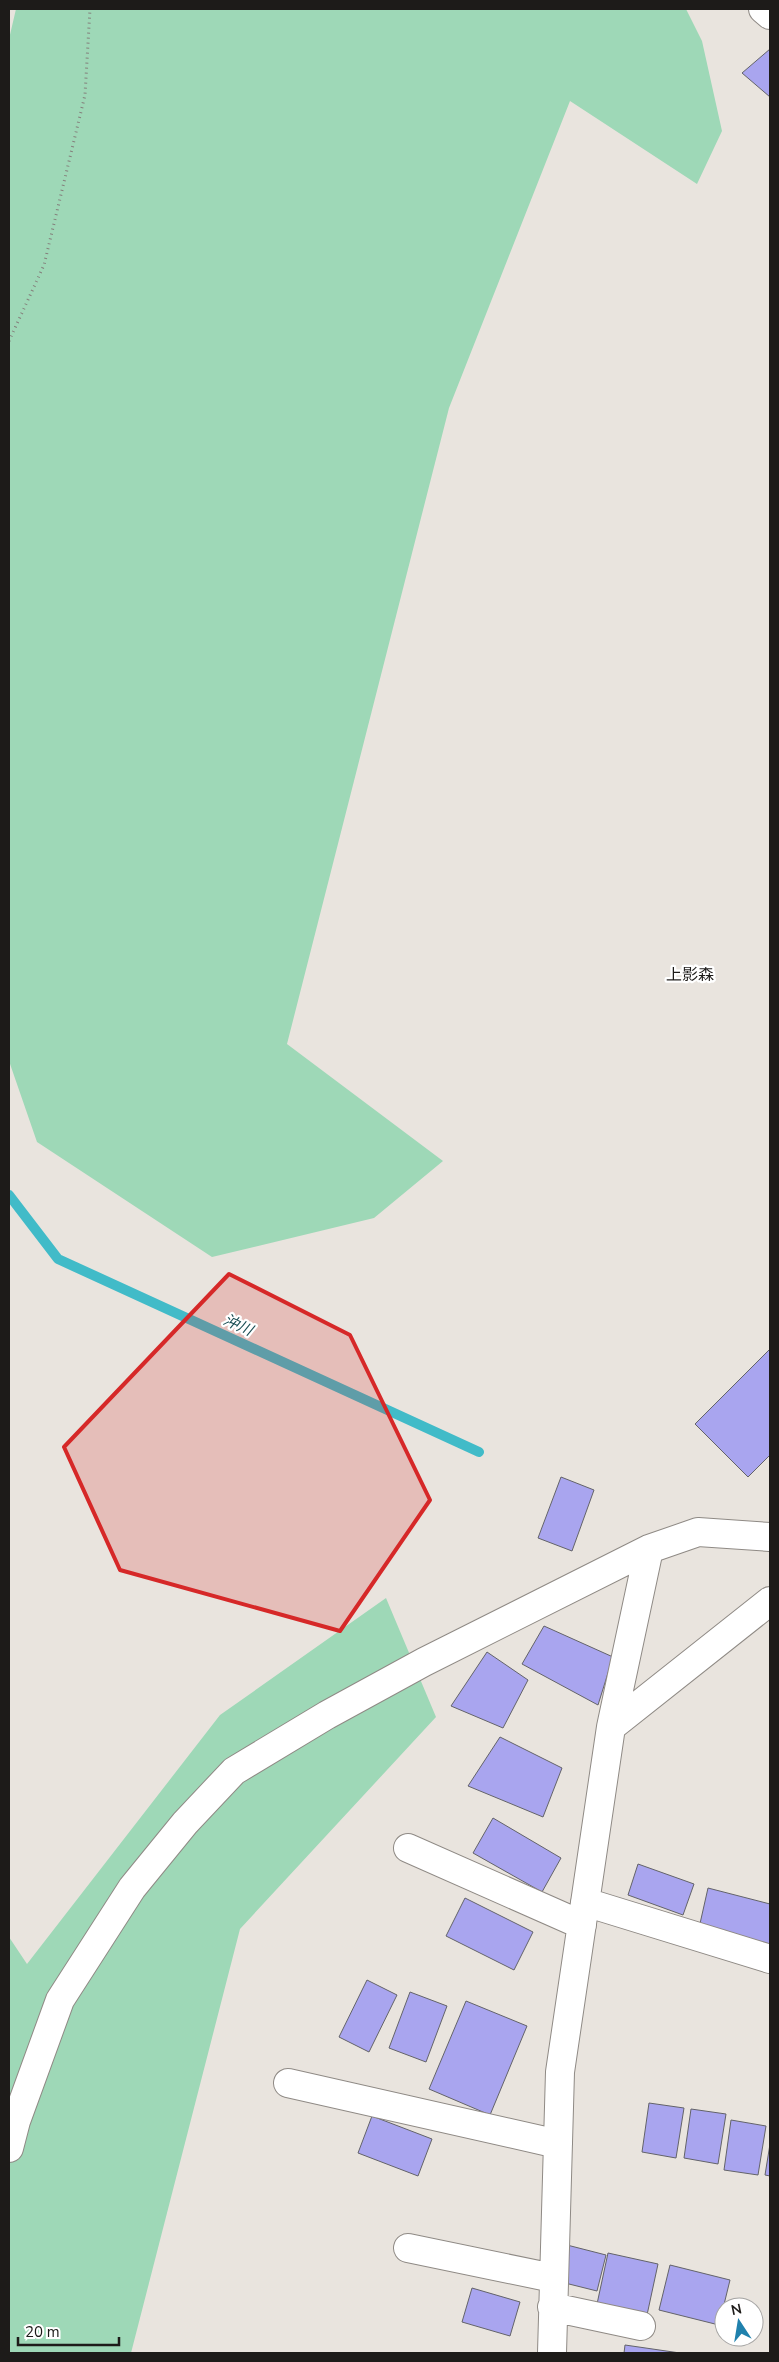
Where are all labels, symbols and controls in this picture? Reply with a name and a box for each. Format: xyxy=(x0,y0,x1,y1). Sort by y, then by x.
district label: 上影森 xyxy=(666,964,714,986)
water label: 沖川 xyxy=(220,1310,258,1341)
north arrow xyxy=(714,2297,764,2347)
text: N xyxy=(729,2299,744,2320)
scale bar xyxy=(18,2314,119,2346)
text: 20 m xyxy=(25,2322,60,2342)

